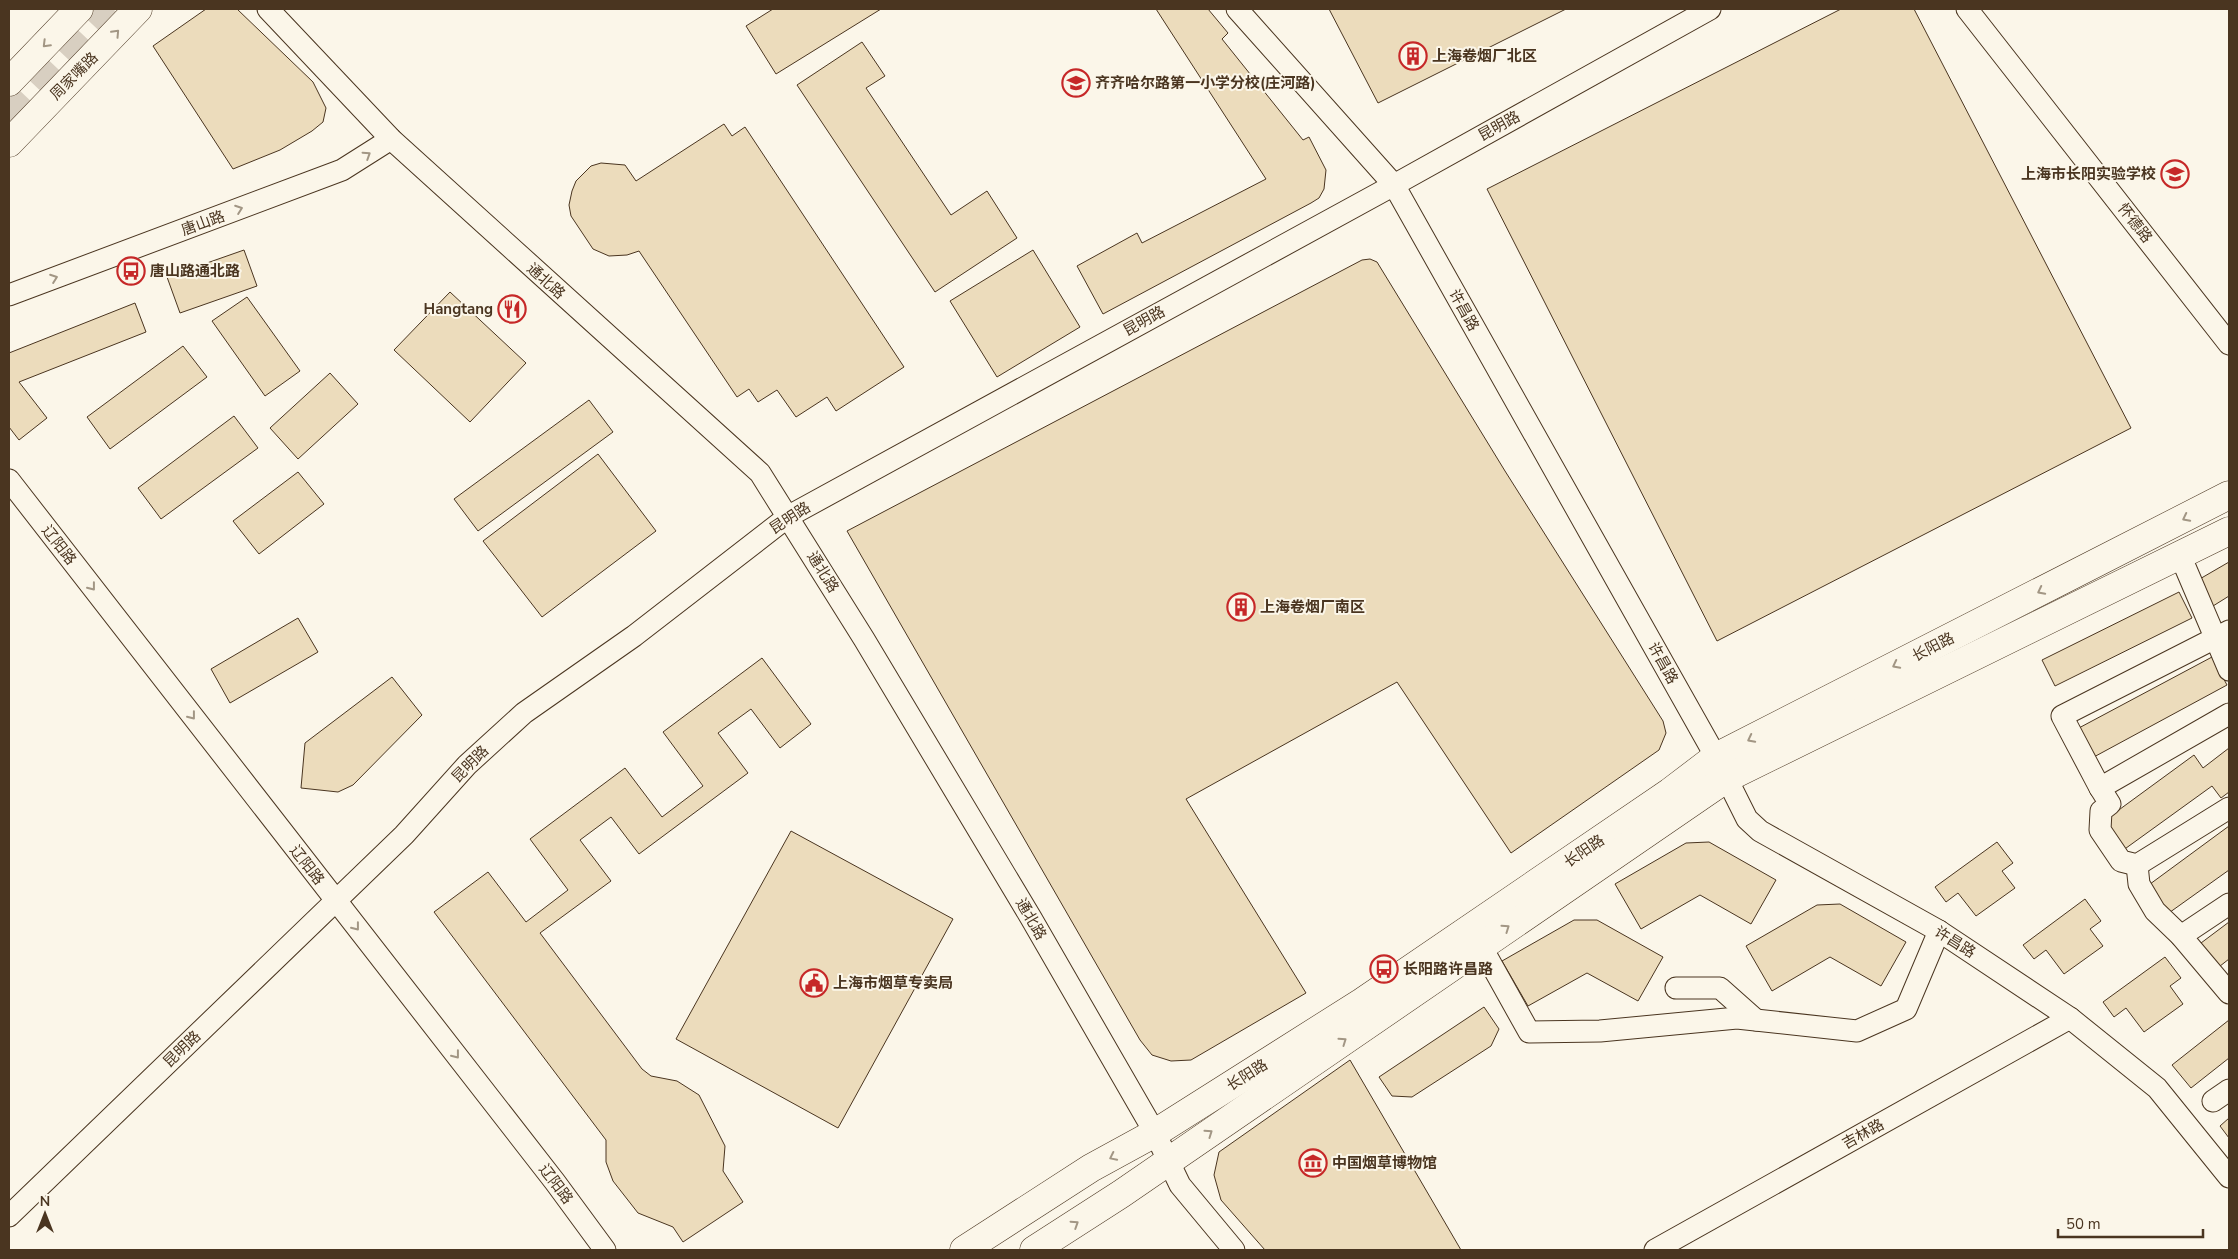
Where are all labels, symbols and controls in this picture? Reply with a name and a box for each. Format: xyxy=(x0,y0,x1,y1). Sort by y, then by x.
one-way arrow xyxy=(110,29,119,38)
one-way arrow xyxy=(43,39,52,48)
building icon: 上海卷烟厂北区 xyxy=(1398,41,1428,71)
place label: 上海卷烟厂北区 xyxy=(1432,46,1537,66)
street label: 周家嘴路 xyxy=(46,48,102,104)
school or university icon: 齐齐哈尔路第一小学分校(庄河路) xyxy=(1061,68,1091,98)
place label: 齐齐哈尔路第一小学分校(庄河路) xyxy=(1095,73,1316,93)
street label: 昆明路 xyxy=(1474,106,1524,146)
one-way arrow xyxy=(361,152,370,161)
school or university icon: 上海市长阳实验学校 xyxy=(2160,159,2190,189)
place label: 上海市长阳实验学校 xyxy=(2021,164,2156,184)
street label: 怀德路 xyxy=(2113,199,2157,247)
one-way arrow xyxy=(235,205,243,215)
street label: 唐山路 xyxy=(178,206,228,240)
bus stop icon: 唐山路通北路 xyxy=(116,256,146,286)
street label: 通北路 xyxy=(523,259,569,303)
place label: 唐山路通北路 xyxy=(150,261,240,281)
one-way arrow xyxy=(50,274,58,284)
street label: 许昌路 xyxy=(1444,285,1484,335)
restaurant icon: Hangtang xyxy=(497,294,527,324)
place label: Hangtang xyxy=(424,299,493,319)
street label: 昆明路 xyxy=(1119,301,1169,341)
street label: 昆明路 xyxy=(766,497,814,539)
one-way arrow xyxy=(2182,512,2191,522)
street label: 辽阳路 xyxy=(37,521,81,569)
street label: 通北路 xyxy=(803,548,843,596)
one-way arrow xyxy=(87,581,95,590)
one-way arrow xyxy=(2037,585,2046,595)
building icon: 上海卷烟厂南区 xyxy=(1226,592,1256,622)
place label: 上海卷烟厂南区 xyxy=(1260,597,1365,617)
street label: 长阳路 xyxy=(1908,628,1958,666)
street label: 许昌路 xyxy=(1643,638,1683,688)
one-way arrow xyxy=(1892,659,1901,669)
one-way arrow xyxy=(186,710,194,719)
one-way arrow xyxy=(1748,733,1757,743)
street label: 昆明路 xyxy=(447,741,493,787)
street label: 长阳路 xyxy=(1560,830,1608,872)
street label: 辽阳路 xyxy=(285,841,329,889)
street label: 通北路 xyxy=(1011,895,1051,943)
one-way arrow xyxy=(350,921,358,930)
street label: 许昌路 xyxy=(1931,922,1979,962)
one-way arrow xyxy=(1500,925,1509,935)
bus stop icon: 长阳路许昌路 xyxy=(1369,954,1399,984)
place label: 长阳路许昌路 xyxy=(1403,959,1493,979)
public building icon: 上海市烟草专卖局 xyxy=(799,968,829,998)
place label: 上海市烟草专卖局 xyxy=(833,973,953,993)
street label: 昆明路 xyxy=(159,1026,205,1072)
one-way arrow xyxy=(1337,1038,1347,1047)
one-way arrow xyxy=(450,1049,459,1059)
street label: 长阳路 xyxy=(1223,1055,1271,1095)
street label: 吉林路 xyxy=(1838,1114,1888,1154)
one-way arrow xyxy=(1203,1130,1213,1139)
museum icon: 中国烟草博物馆 xyxy=(1298,1148,1328,1178)
one-way arrow xyxy=(1109,1151,1118,1161)
place label: 中国烟草博物馆 xyxy=(1332,1153,1437,1173)
street label: 辽阳路 xyxy=(534,1160,578,1208)
north arrow xyxy=(20,1189,70,1239)
text: N xyxy=(40,1192,50,1211)
scale bar xyxy=(2058,1206,2203,1238)
text: 50 m xyxy=(2066,1214,2101,1234)
one-way arrow xyxy=(1069,1221,1078,1230)

